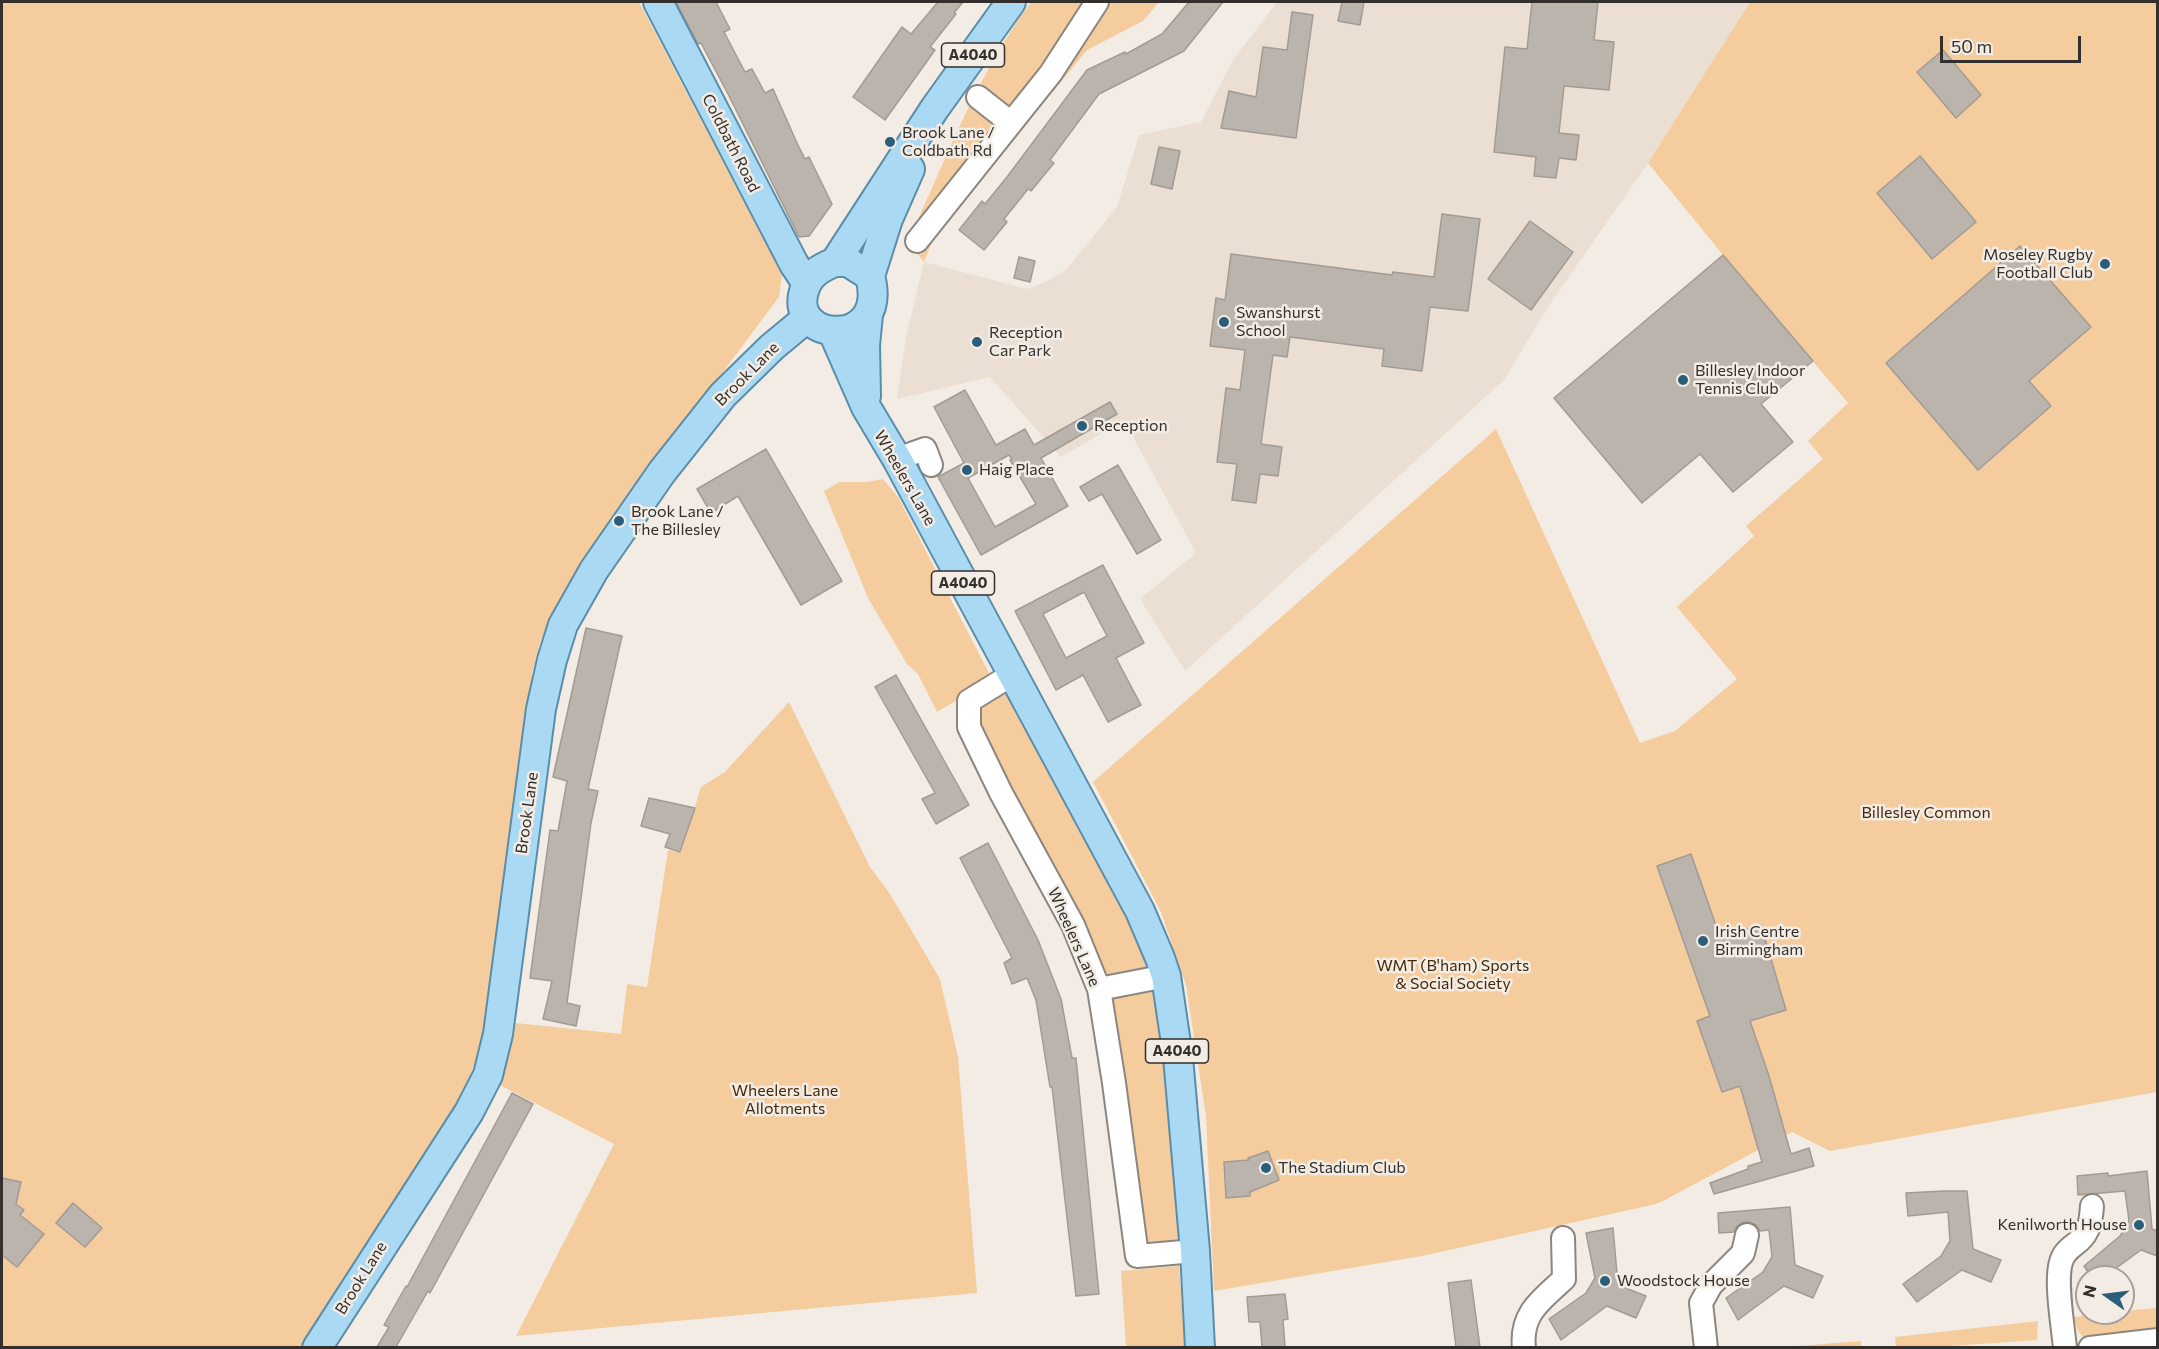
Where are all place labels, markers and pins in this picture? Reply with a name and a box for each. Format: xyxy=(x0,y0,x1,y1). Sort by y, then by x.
place label: Brook Lane / Coldbath Rd xyxy=(902,123,995,161)
marker: Brook Lane / Coldbath Rd xyxy=(883,135,897,149)
place label: Moseley Rugby Football Club xyxy=(1983,245,2093,283)
marker: Moseley Rugby Football Club xyxy=(2098,257,2112,271)
place label: Swanshurst School xyxy=(1236,303,1321,341)
marker: Swanshurst School xyxy=(1217,315,1231,329)
place label: Reception Car Park xyxy=(989,323,1063,361)
marker: Reception Car Park xyxy=(970,335,984,349)
place label: Billesley Indoor Tennis Club xyxy=(1695,361,1805,399)
marker: Billesley Indoor Tennis Club xyxy=(1676,373,1690,387)
place label: Reception xyxy=(1094,416,1168,436)
marker: Reception xyxy=(1075,419,1089,433)
place label: Haig Place xyxy=(979,460,1054,480)
marker: Haig Place xyxy=(960,463,974,477)
place label: Brook Lane / The Billesley xyxy=(631,502,724,540)
marker: Brook Lane / The Billesley xyxy=(612,514,626,528)
place label: Irish Centre Birmingham xyxy=(1715,922,1803,960)
marker: Irish Centre Birmingham xyxy=(1696,934,1710,948)
place label: The Stadium Club xyxy=(1278,1158,1406,1178)
marker: The Stadium Club xyxy=(1259,1161,1273,1175)
place label: Kenilworth House xyxy=(1998,1215,2127,1235)
marker: Kenilworth House xyxy=(2132,1218,2146,1232)
place label: Woodstock House xyxy=(1617,1271,1750,1291)
marker: Woodstock House xyxy=(1598,1274,1612,1288)

